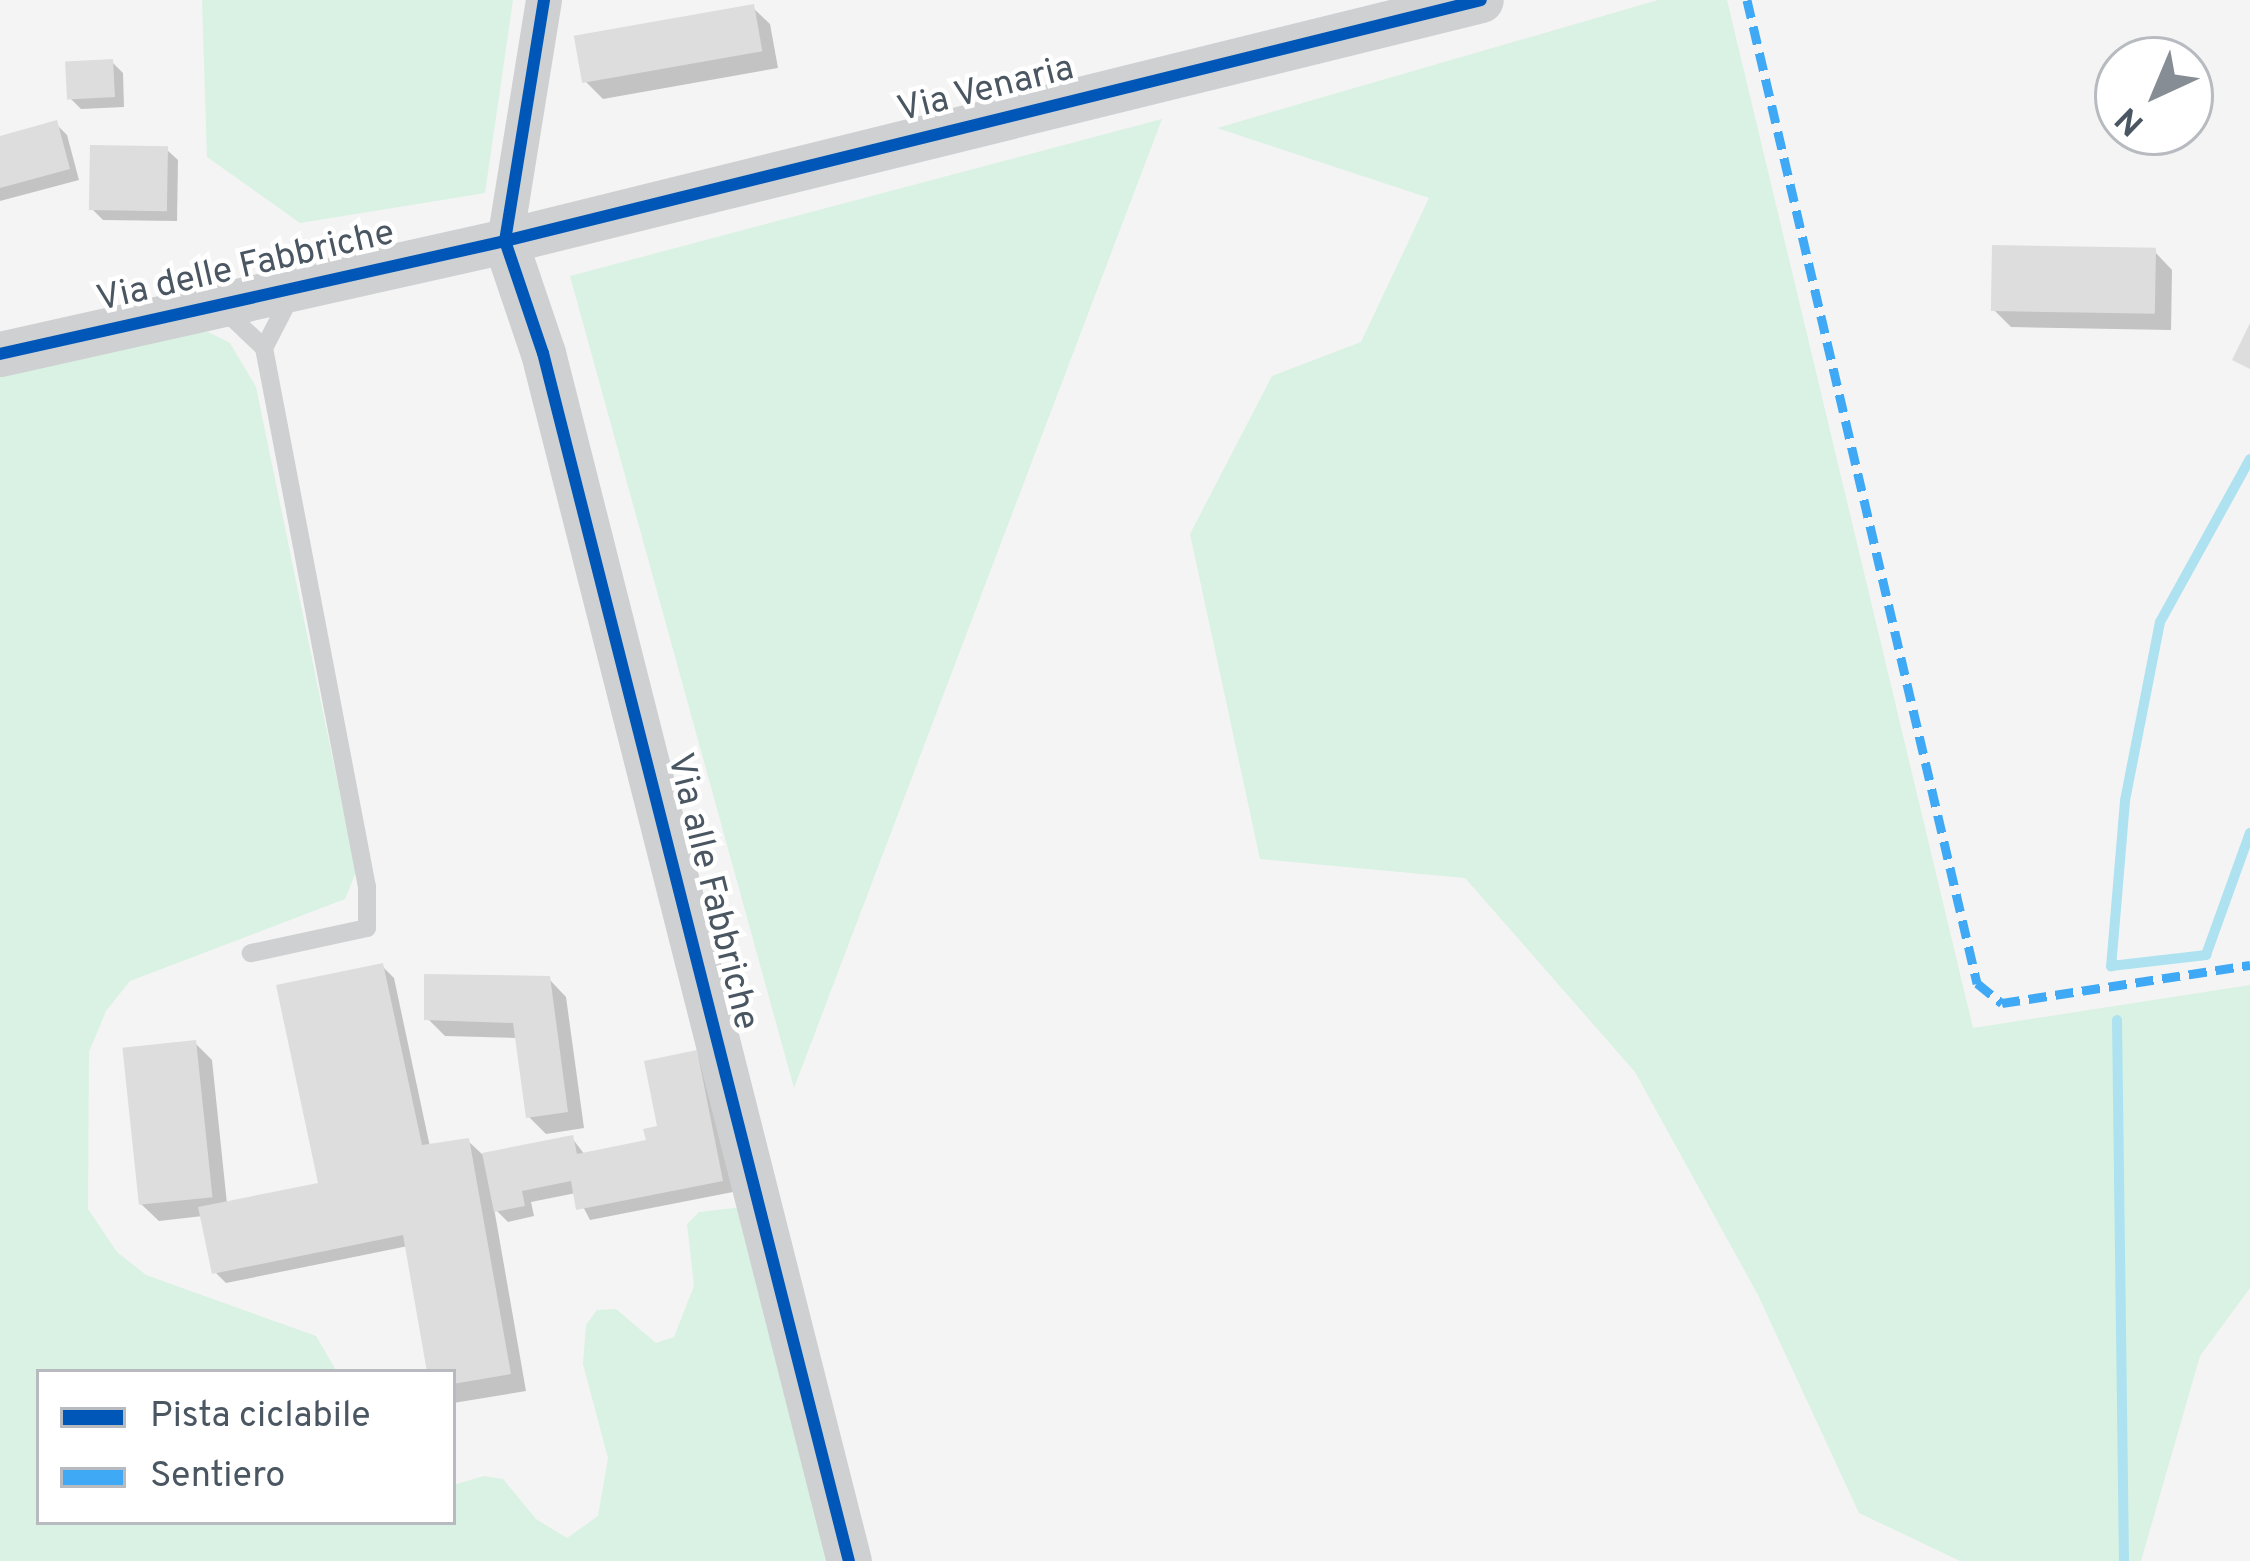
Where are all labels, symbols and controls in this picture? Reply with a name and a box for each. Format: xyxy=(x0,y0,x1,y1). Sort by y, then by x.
north arrow xyxy=(2094,36,2214,156)
street label: Via Venaria xyxy=(893,48,1079,134)
text: N xyxy=(2108,96,2154,143)
street label: Via delle Fabbriche xyxy=(93,213,399,323)
street label: Via alle Fabbriche xyxy=(656,749,766,1035)
legend xyxy=(36,1369,456,1525)
text: Pista ciclabile xyxy=(150,1394,371,1440)
text: Sentiero xyxy=(150,1454,285,1500)

